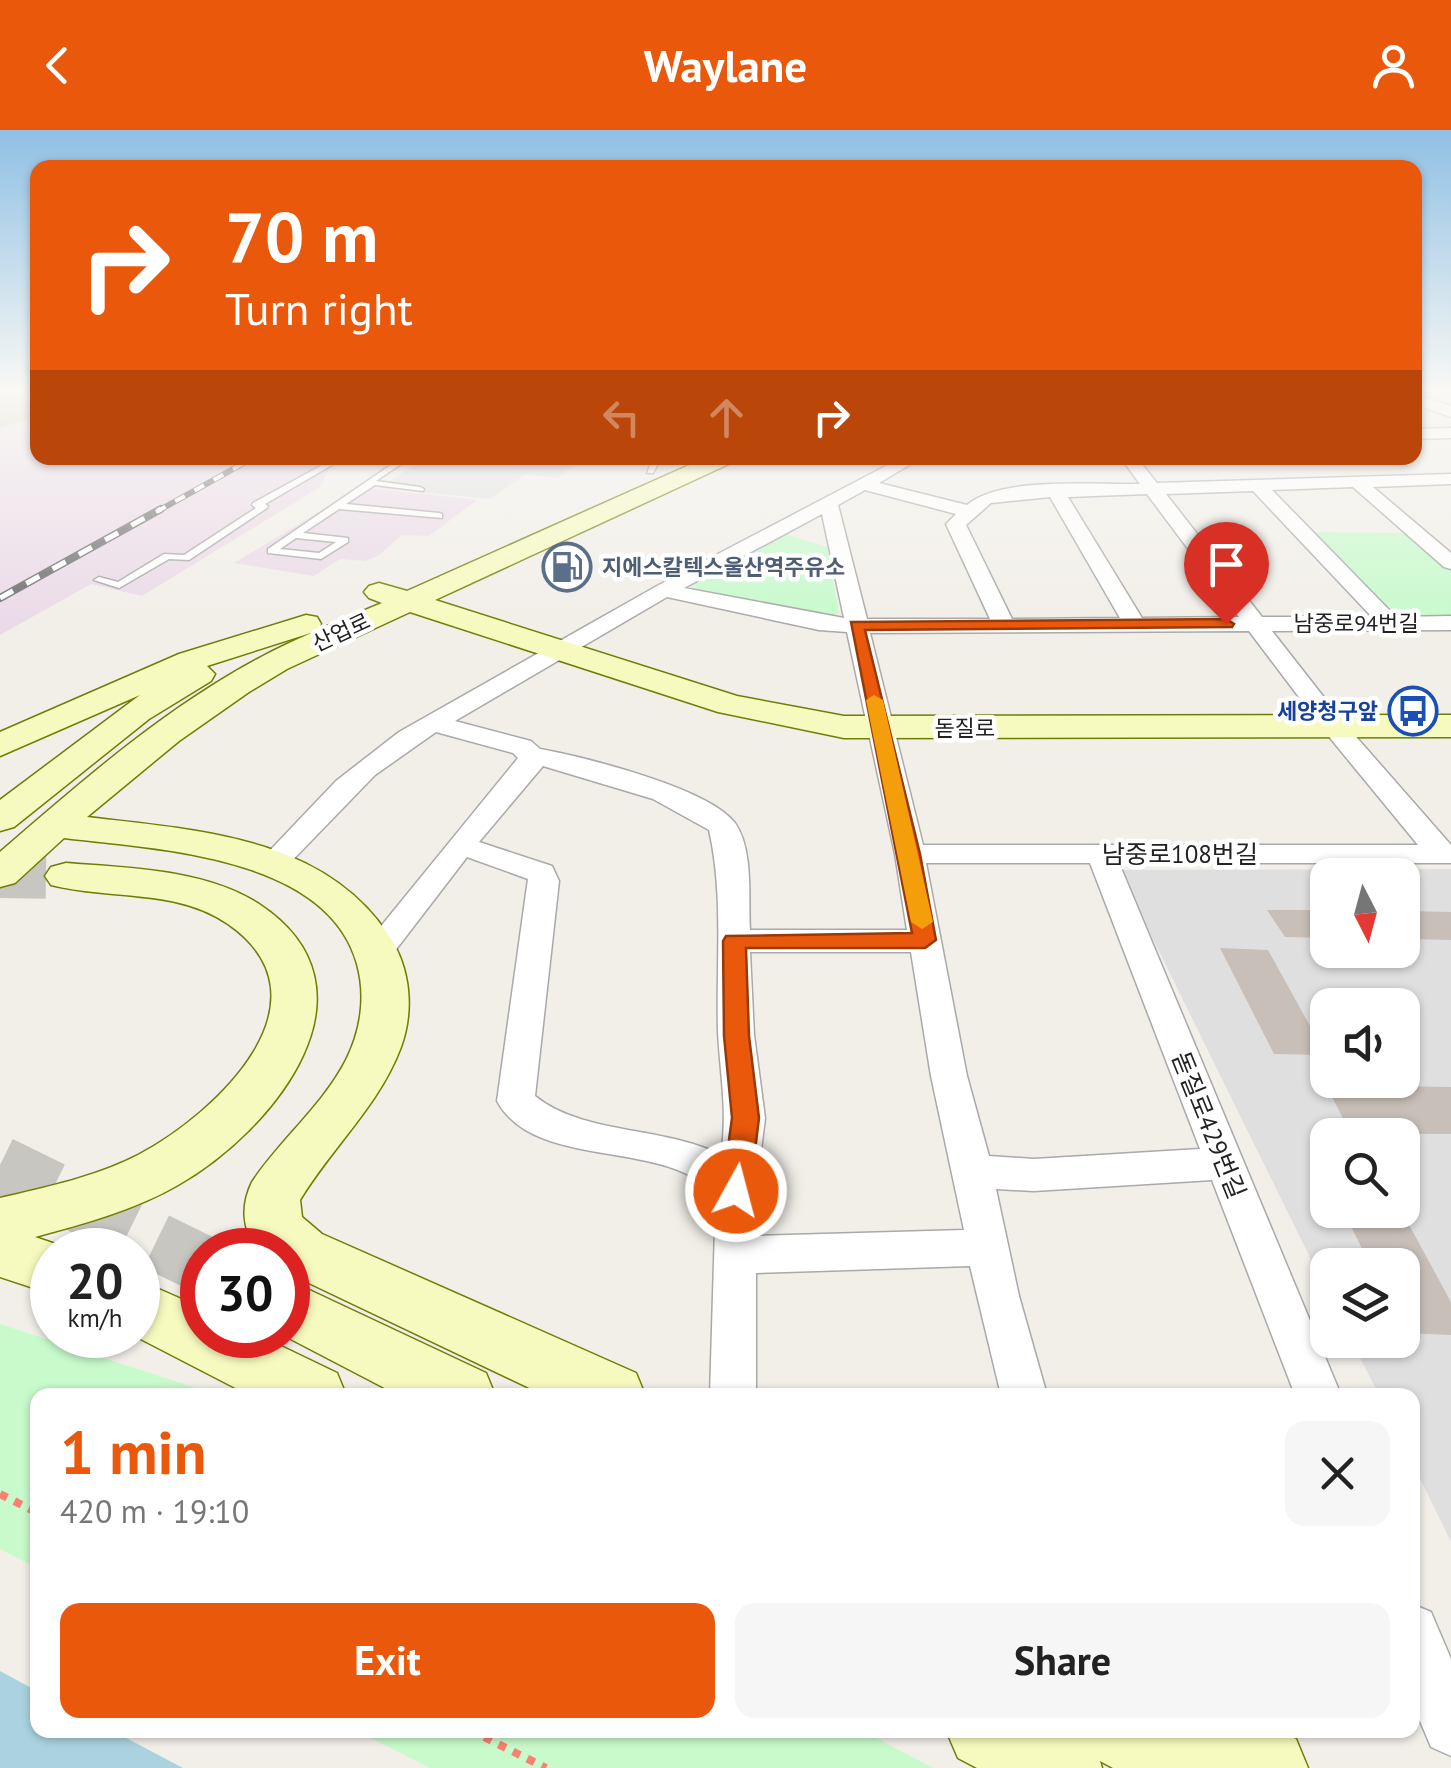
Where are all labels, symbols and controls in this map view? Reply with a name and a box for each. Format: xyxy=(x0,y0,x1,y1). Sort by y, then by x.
text: Waylane xyxy=(644,36,807,94)
icon: back xyxy=(30,38,85,93)
icon: person xyxy=(1366,38,1421,93)
text: 70 m xyxy=(225,191,378,281)
icon: right xyxy=(60,200,190,330)
text: Turn right xyxy=(225,279,413,337)
icon: left xyxy=(594,390,649,445)
icon: ahead xyxy=(699,390,754,445)
icon: right xyxy=(804,390,859,445)
pin xyxy=(1184,522,1269,625)
icon: arrive xyxy=(1199,537,1254,592)
fuel station icon: 지에스칼텍스울산역주유소 xyxy=(541,541,593,593)
place label: 지에스칼텍스울산역주유소 xyxy=(602,553,845,581)
street label: 산업로 xyxy=(308,606,374,658)
street label: 남중로94번길 xyxy=(1293,609,1419,637)
bus stop icon: 세양청구앞 xyxy=(1387,685,1439,737)
place label: 세양청구앞 xyxy=(1277,697,1378,725)
street label: 돋질로 xyxy=(935,714,995,742)
street label: 남중로108번길 xyxy=(1102,838,1258,870)
north arrow xyxy=(1310,858,1420,968)
map controls xyxy=(1310,858,1420,1358)
button: sound xyxy=(1310,988,1420,1098)
street label: 돋질로429번길 xyxy=(1165,1047,1253,1203)
button: search xyxy=(1310,1118,1420,1228)
position arrow xyxy=(684,1139,788,1243)
speed limit sign: 30 xyxy=(180,1228,310,1358)
text: 20 xyxy=(67,1248,123,1313)
button: layers xyxy=(1310,1248,1420,1358)
text: km/h xyxy=(68,1302,122,1334)
text: 1 min xyxy=(60,1413,206,1491)
button: close xyxy=(1285,1421,1390,1526)
text: 420 m · 19:10 xyxy=(60,1490,249,1532)
button: Exit xyxy=(60,1603,715,1718)
button: Share xyxy=(735,1603,1390,1718)

